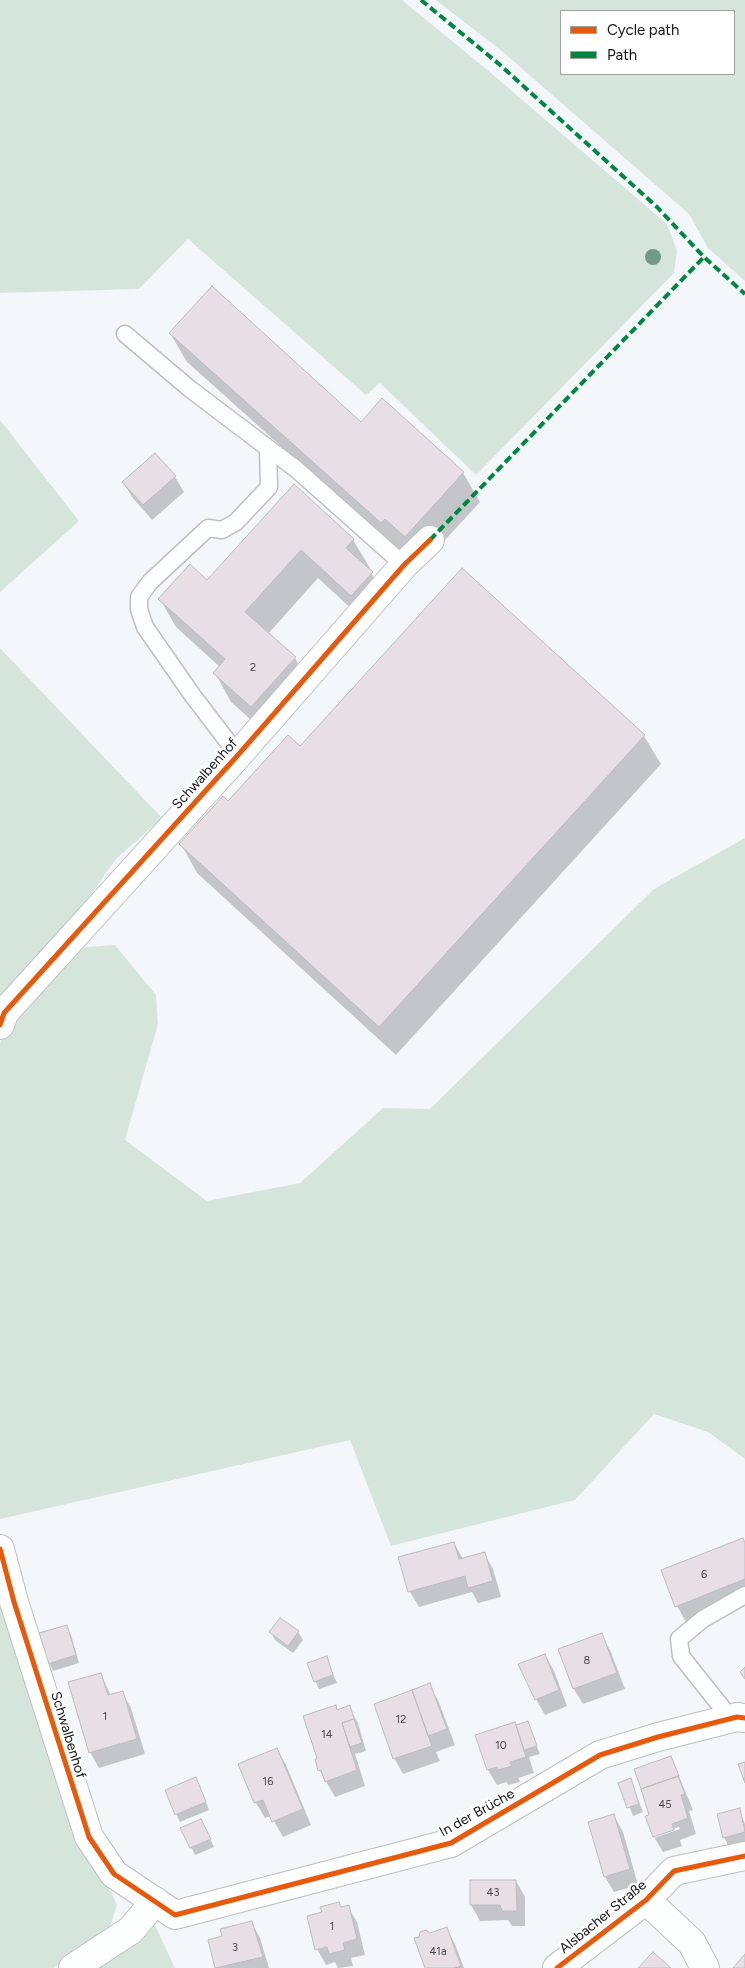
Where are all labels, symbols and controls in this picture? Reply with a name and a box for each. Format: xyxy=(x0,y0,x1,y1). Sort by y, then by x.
legend xyxy=(560,10,735,75)
text: Cycle path xyxy=(607,21,679,39)
text: Path xyxy=(607,46,637,64)
house number: 2 xyxy=(250,661,256,675)
street label: Schwalbenhof xyxy=(169,735,241,813)
house number: 6 xyxy=(701,1568,707,1582)
house number: 8 xyxy=(584,1654,590,1668)
street label: Schwalbenhof xyxy=(47,1690,89,1780)
house number: 1 xyxy=(103,1710,107,1724)
house number: 12 xyxy=(396,1713,406,1727)
house number: 14 xyxy=(321,1728,333,1742)
house number: 10 xyxy=(495,1739,507,1753)
house number: 16 xyxy=(263,1775,273,1789)
street label: In der Brüche xyxy=(437,1785,517,1841)
house number: 45 xyxy=(658,1798,672,1812)
street label: Alsbacher Straße xyxy=(556,1877,650,1957)
house number: 43 xyxy=(487,1886,499,1900)
house number: 1 xyxy=(330,1920,334,1934)
house number: 3 xyxy=(232,1941,238,1955)
house number: 41a xyxy=(430,1945,446,1959)

